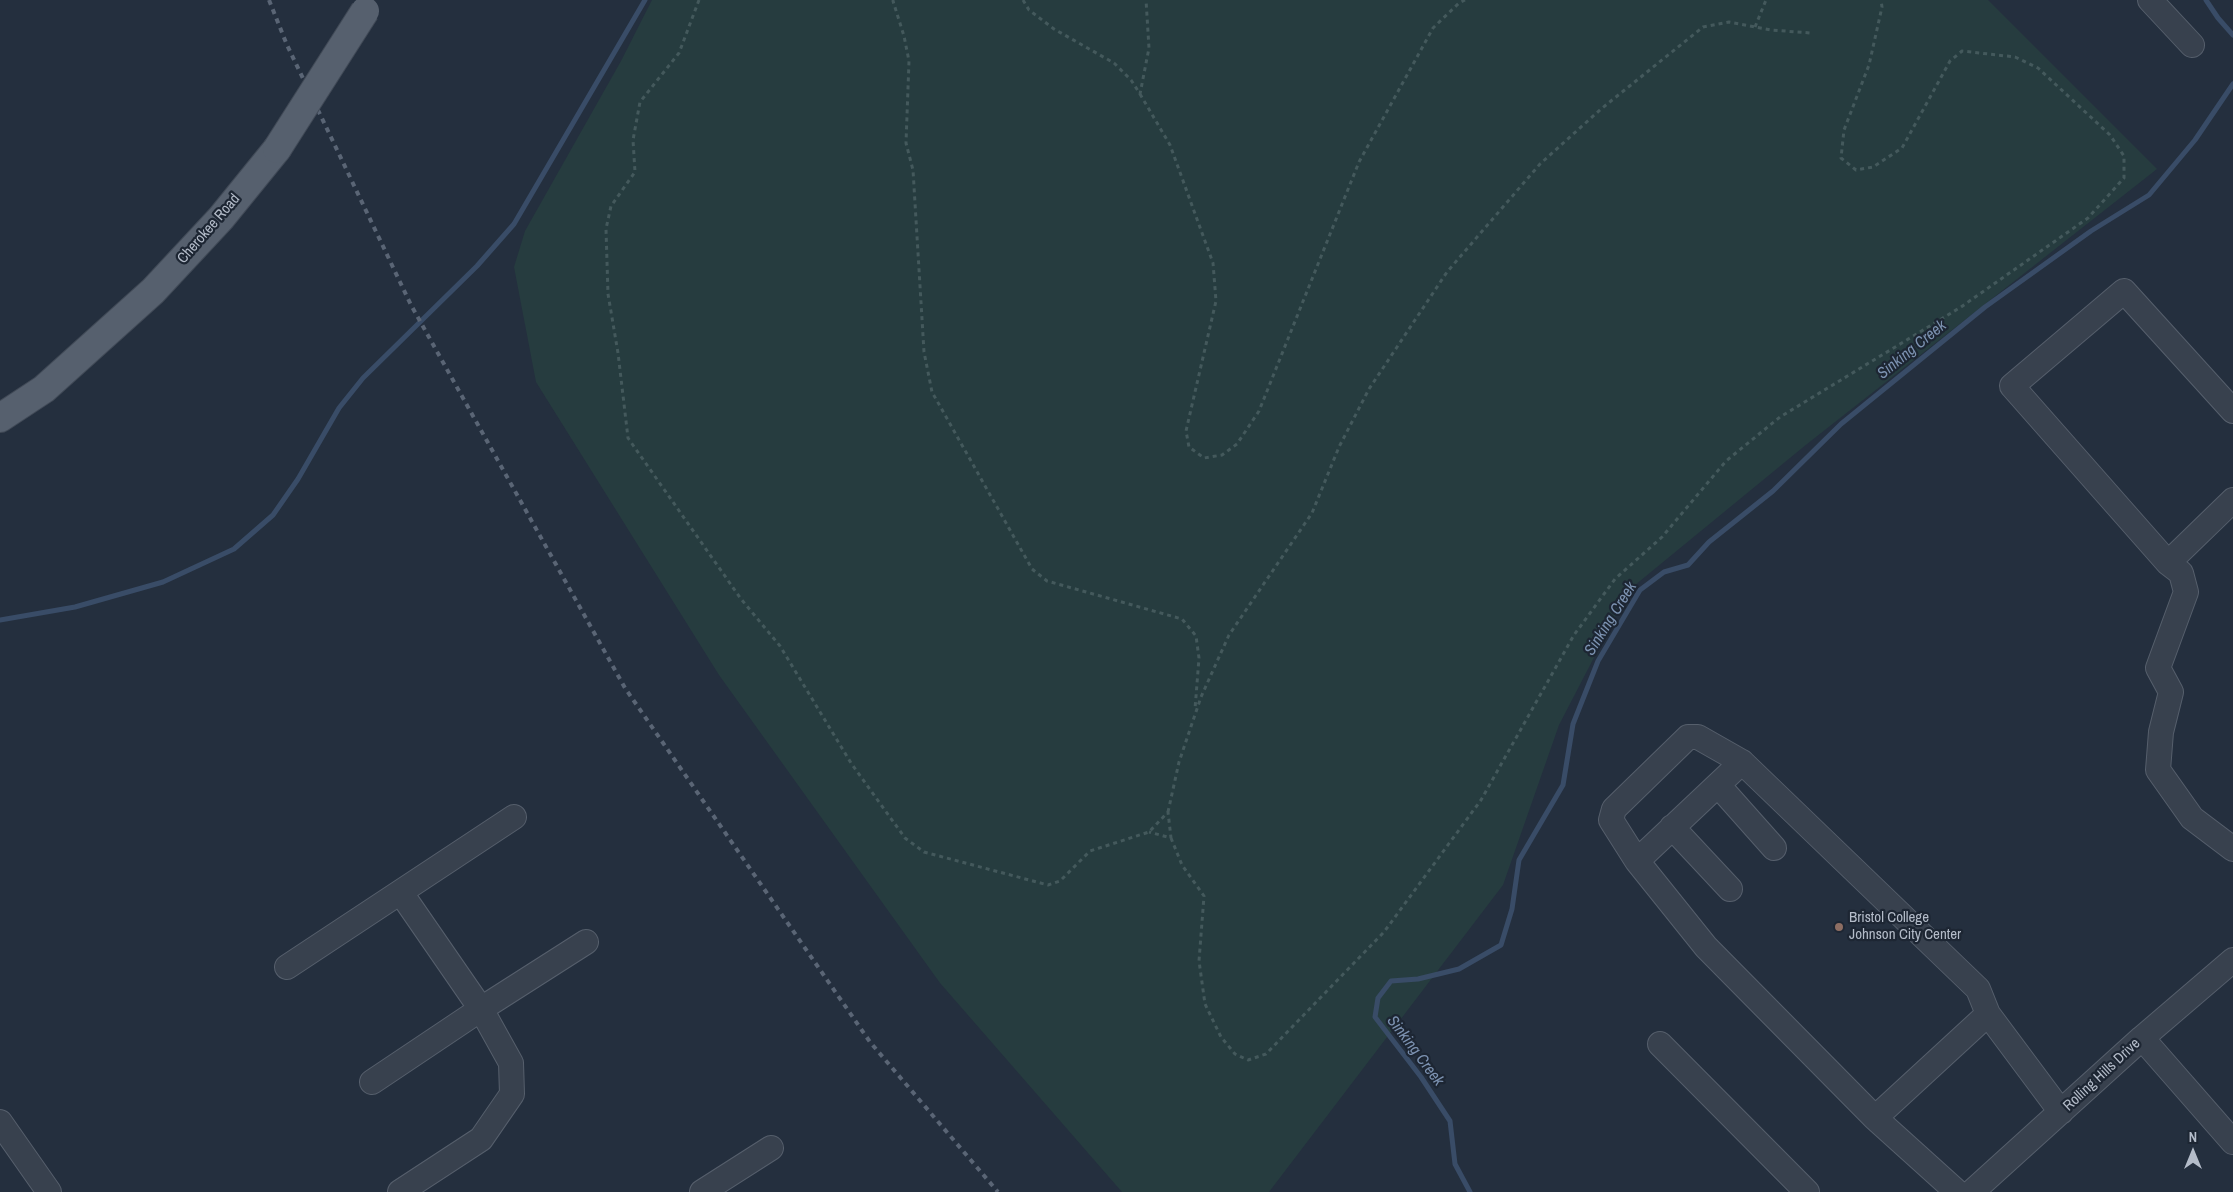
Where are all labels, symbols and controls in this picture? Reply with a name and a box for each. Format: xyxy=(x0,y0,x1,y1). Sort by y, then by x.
street label: Cherokee Road xyxy=(174,191,244,267)
water label: Sinking Creek xyxy=(1874,316,1950,384)
water label: Sinking Creek xyxy=(1581,579,1641,659)
place label: Bristol College Johnson City Center xyxy=(1849,909,1961,944)
marker: Bristol College Johnson City Center xyxy=(1833,921,1845,933)
water label: Sinking Creek xyxy=(1382,1012,1448,1090)
street label: Rolling Hills Drive xyxy=(2060,1035,2144,1115)
north arrow xyxy=(2168,1127,2218,1177)
text: N xyxy=(2189,1128,2197,1146)

